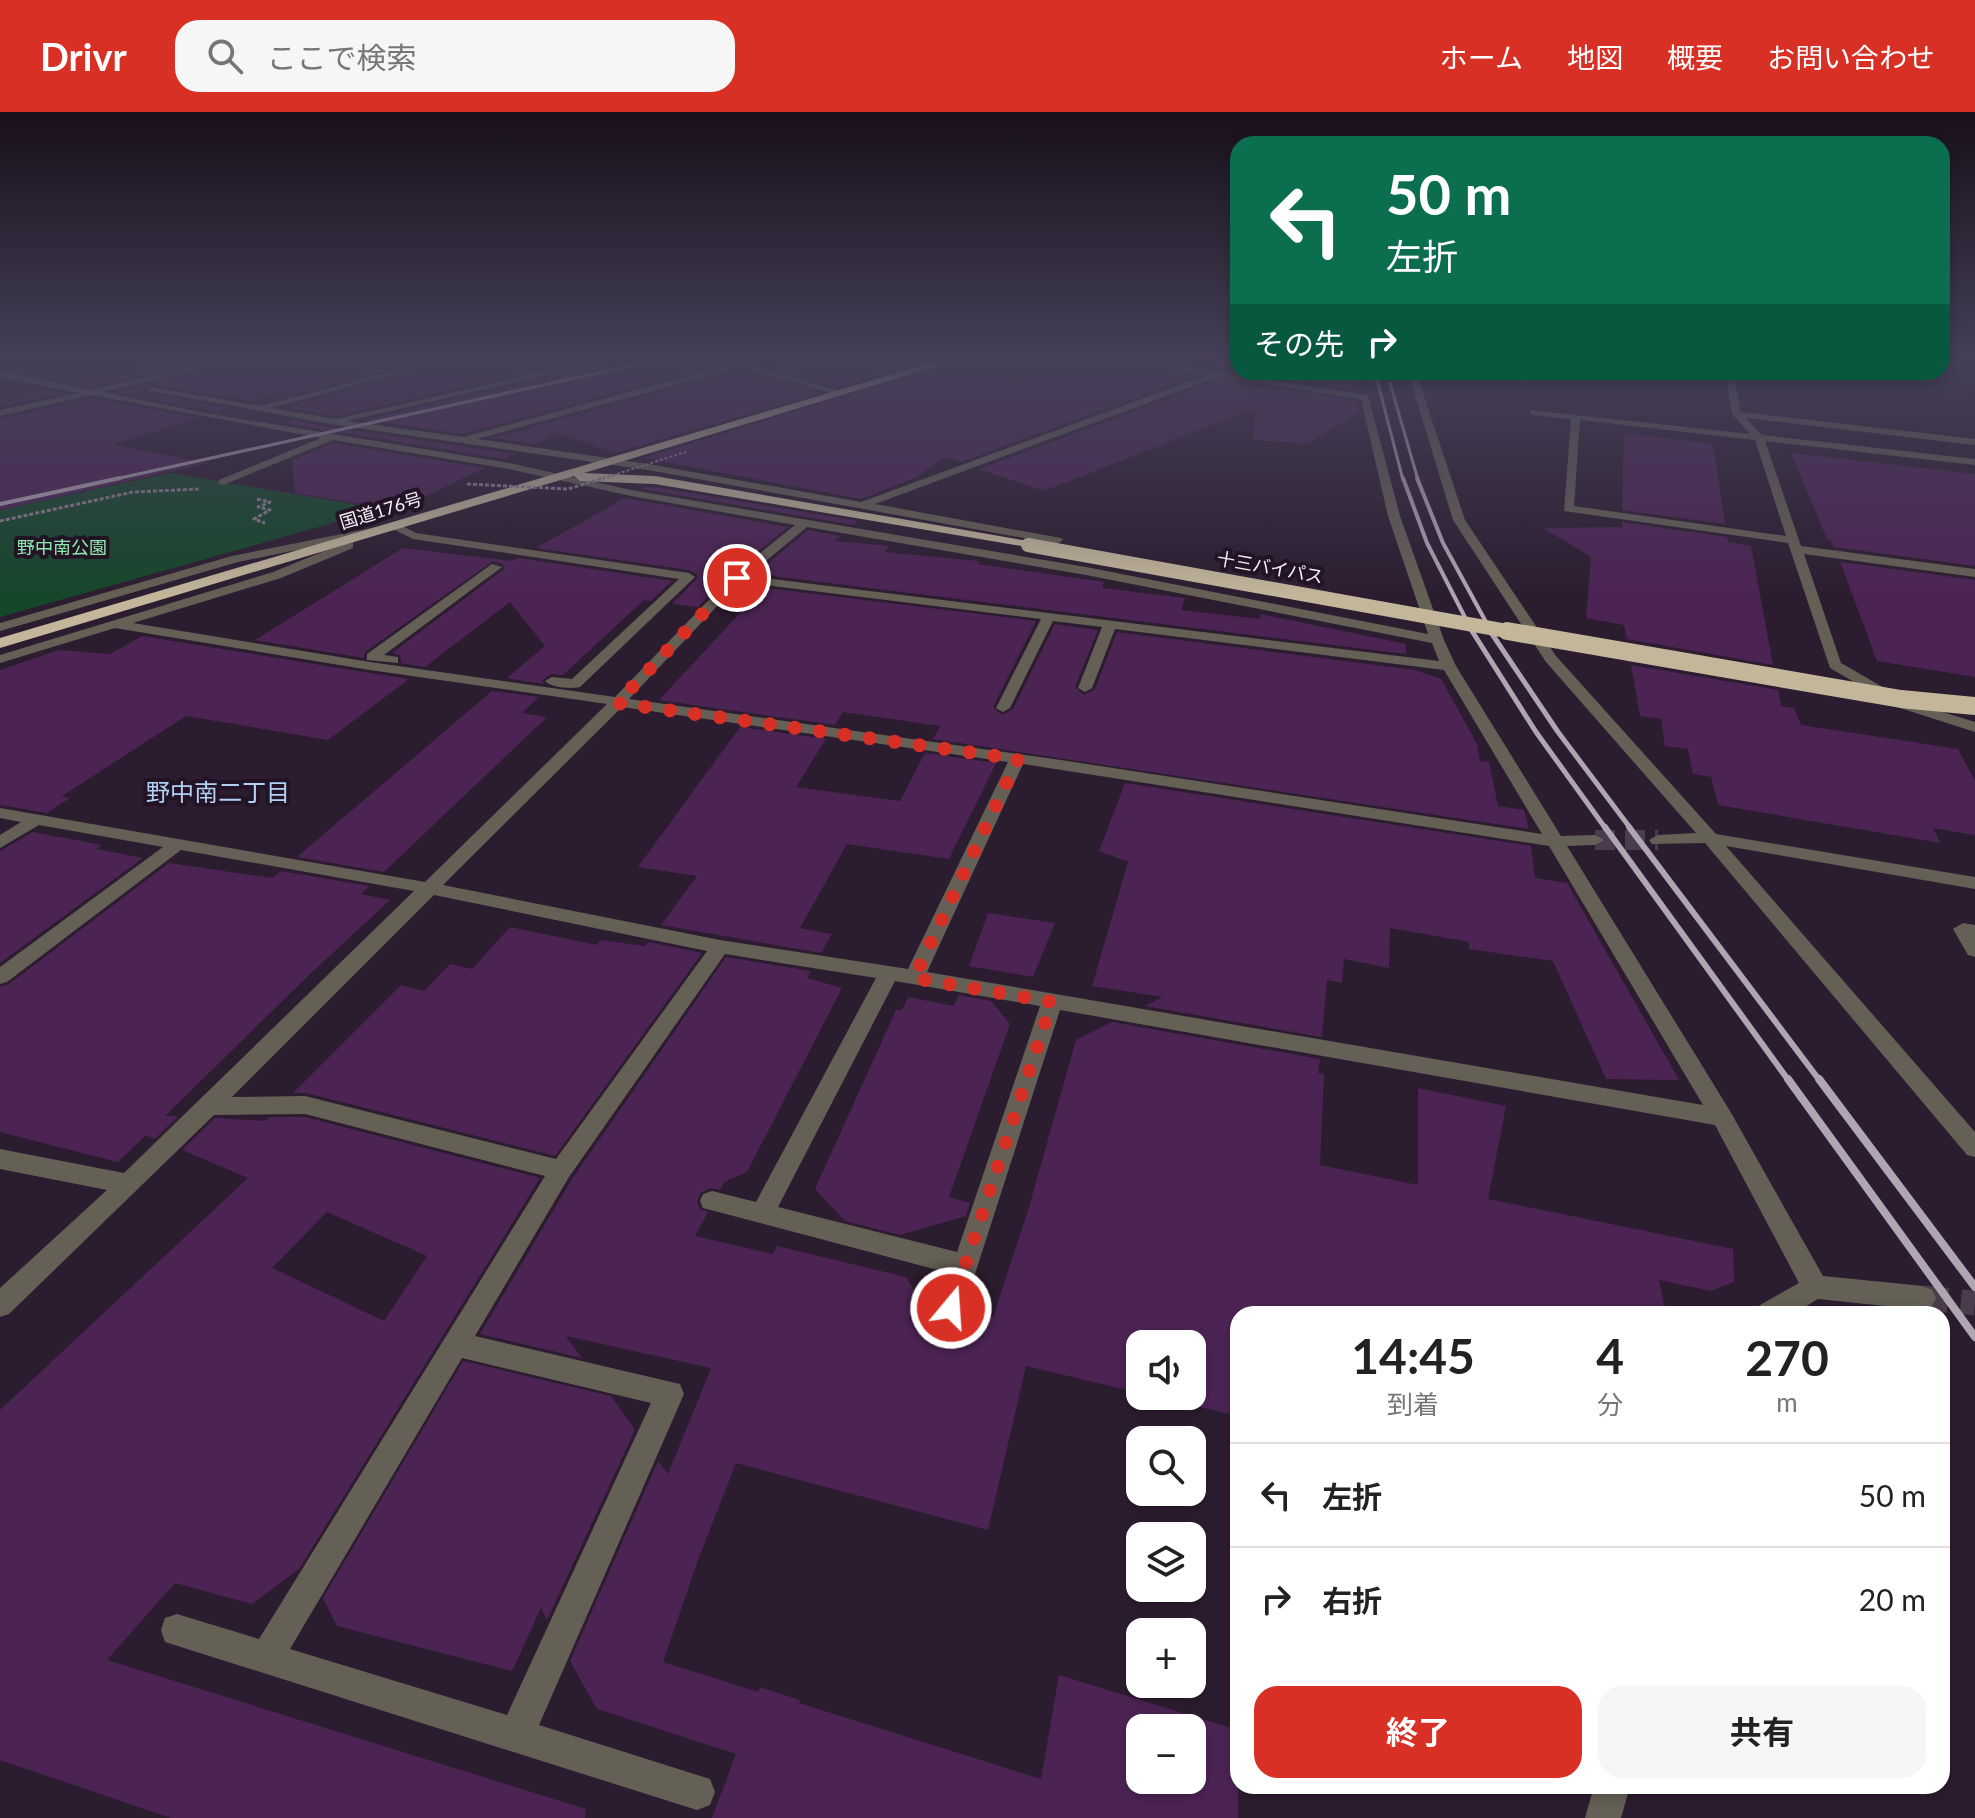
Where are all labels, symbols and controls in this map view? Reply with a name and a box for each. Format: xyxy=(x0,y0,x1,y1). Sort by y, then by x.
search box xyxy=(175,20,735,92)
text: Drivr xyxy=(40,33,127,79)
icon: search xyxy=(203,34,247,78)
text: ここで検索 xyxy=(267,39,417,75)
text: ホーム xyxy=(1440,40,1523,74)
text: 地図 xyxy=(1567,40,1623,74)
text: 概要 xyxy=(1667,40,1723,74)
text: お問い合わせ xyxy=(1767,40,1935,74)
text: 50 m xyxy=(1386,160,1511,227)
icon: left xyxy=(1254,168,1358,272)
text: 左折 xyxy=(1386,234,1458,278)
icon: right xyxy=(1360,320,1404,364)
text: その先 xyxy=(1254,325,1344,361)
street label: 国道176号 xyxy=(337,487,425,533)
park label: 野中南公園 xyxy=(17,536,107,558)
pin xyxy=(703,544,771,612)
street label: 十三バイパス xyxy=(1215,547,1325,587)
icon: arrive xyxy=(715,556,759,600)
district label: 野中南二丁目 xyxy=(146,777,290,806)
position arrow xyxy=(909,1266,993,1350)
text: 14:45 xyxy=(1351,1327,1475,1384)
text: 4 xyxy=(1596,1327,1624,1384)
text: 270 xyxy=(1745,1329,1829,1386)
map controls xyxy=(1126,1330,1206,1794)
button: sound xyxy=(1126,1330,1206,1410)
text: m xyxy=(1776,1386,1798,1418)
text: 到着 xyxy=(1387,1388,1439,1420)
text: 分 xyxy=(1597,1388,1623,1420)
button: search xyxy=(1126,1426,1206,1506)
icon: left xyxy=(1254,1473,1298,1517)
text: 50 m xyxy=(1859,1477,1926,1513)
text: 左折 xyxy=(1322,1478,1382,1514)
button: layers xyxy=(1126,1522,1206,1602)
icon: right xyxy=(1254,1577,1298,1621)
text: 20 m xyxy=(1859,1581,1926,1617)
text: 右折 xyxy=(1322,1582,1382,1618)
button: + xyxy=(1126,1618,1206,1698)
button: 終了 xyxy=(1254,1686,1582,1778)
button: 共有 xyxy=(1598,1686,1926,1778)
button: − xyxy=(1126,1714,1206,1794)

